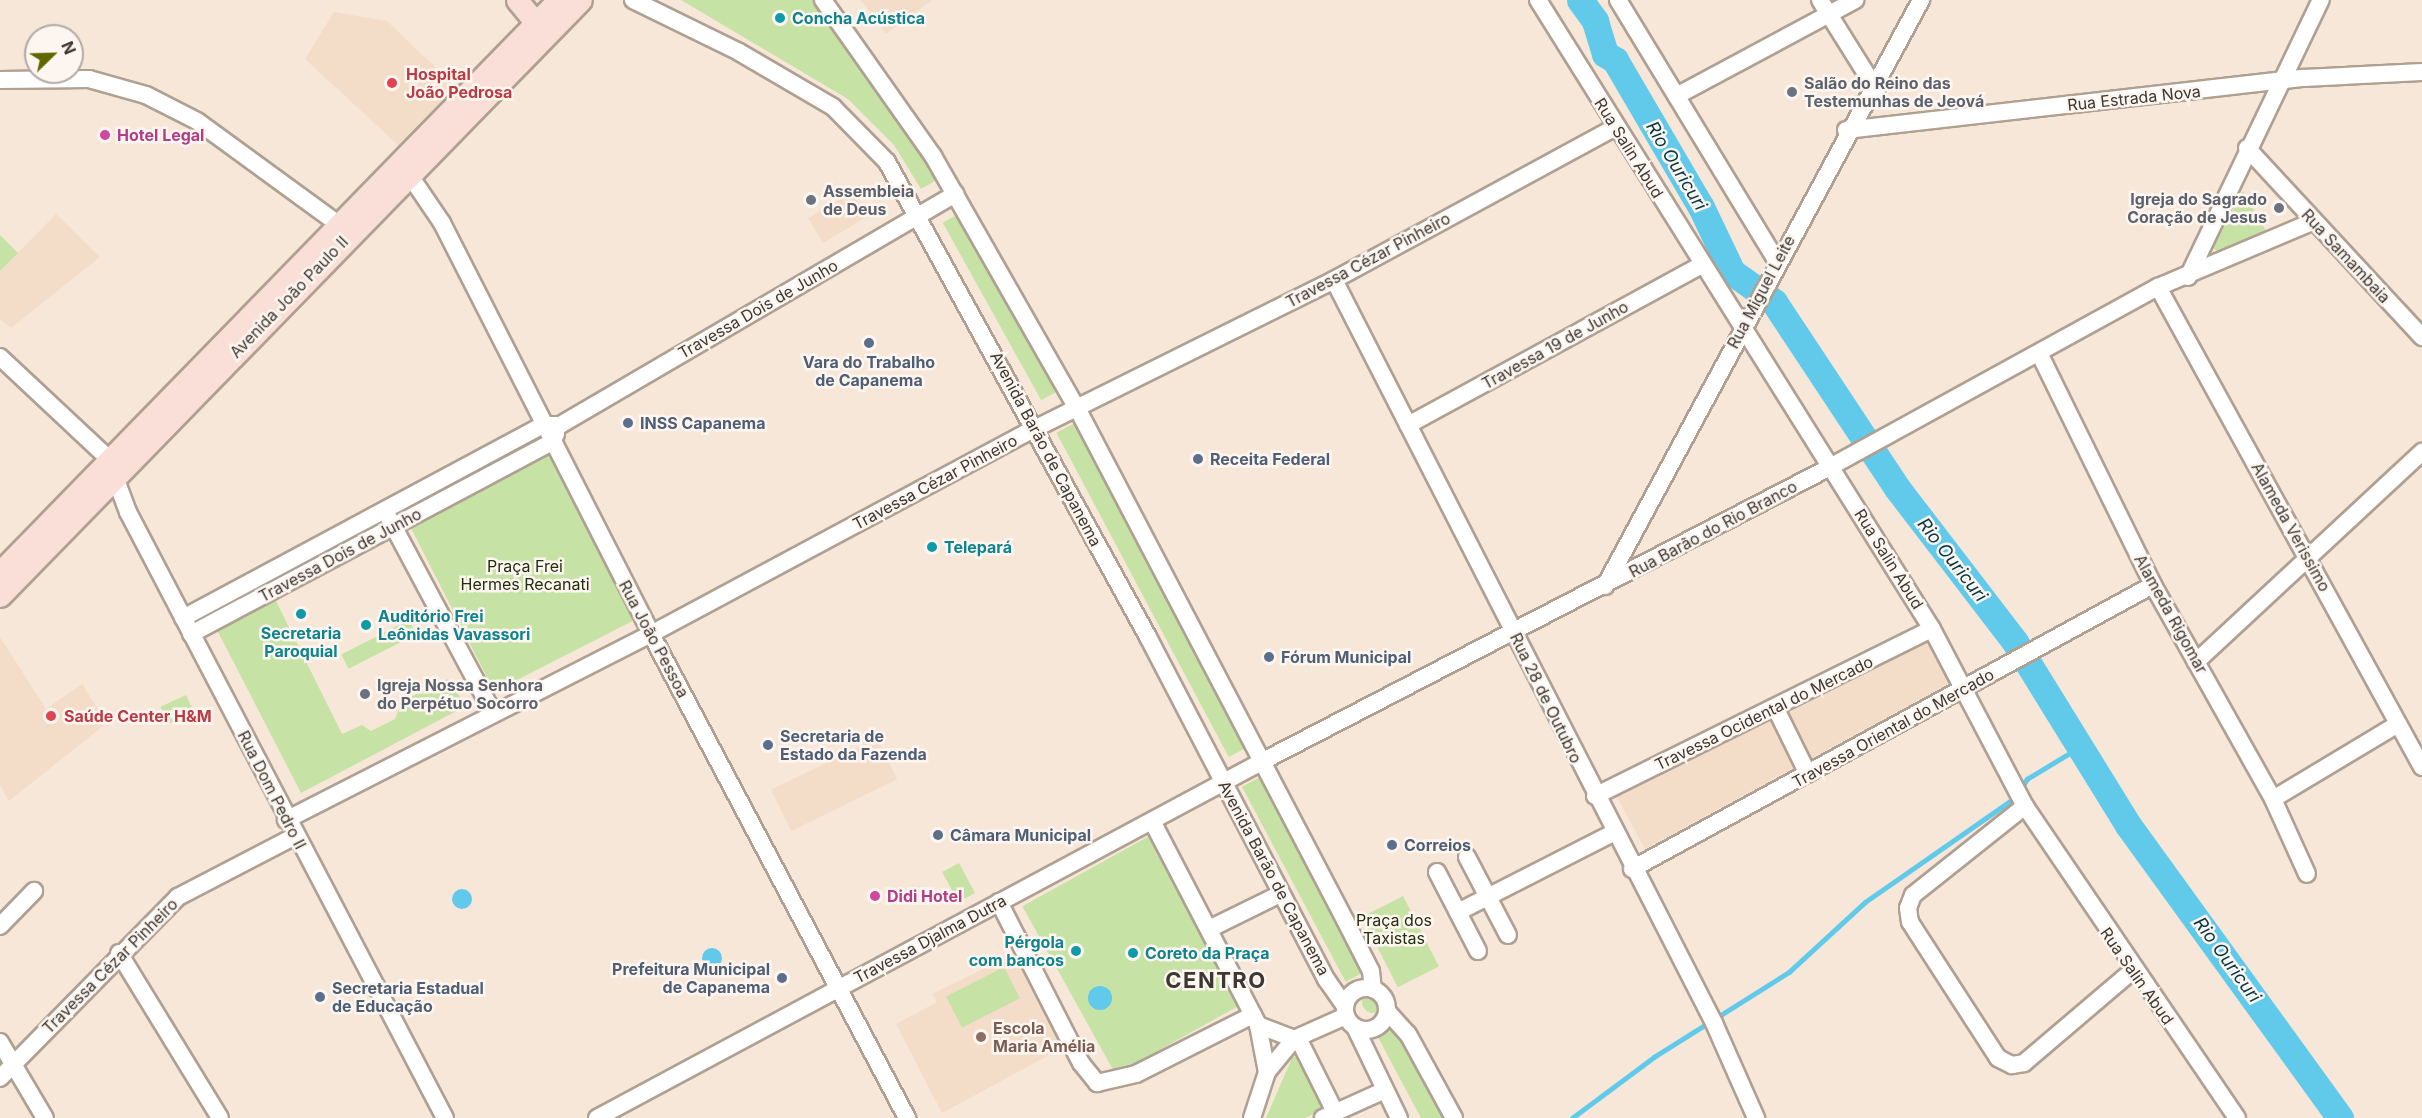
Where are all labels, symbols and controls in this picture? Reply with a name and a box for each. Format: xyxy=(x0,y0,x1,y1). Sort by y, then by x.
place label: Concha Acústica xyxy=(792,8,925,28)
marker: Concha Acústica xyxy=(773,11,787,25)
north arrow xyxy=(24,24,84,84)
text: N xyxy=(57,38,80,57)
place label: Hospital João Pedrosa xyxy=(406,64,512,102)
place label: Salão do Reino das Testemunhas de Jeová xyxy=(1804,73,1984,111)
marker: Hospital João Pedrosa xyxy=(383,74,401,92)
street label: Rua Estrada Nova xyxy=(2066,81,2202,115)
marker: Salão do Reino das Testemunhas de Jeová xyxy=(1785,85,1799,99)
street label: Rua Salin Abud xyxy=(1591,94,1667,202)
water label: Rio Ouricuri xyxy=(1641,118,1711,214)
place label: Hotel Legal xyxy=(117,125,204,145)
marker: Hotel Legal xyxy=(98,128,112,142)
place label: Assembleia de Deus xyxy=(823,181,914,219)
place label: Igreja do Sagrado Coração de Jesus xyxy=(2127,189,2267,227)
marker: Assembleia de Deus xyxy=(804,193,818,207)
marker: Igreja do Sagrado Coração de Jesus xyxy=(2272,201,2286,215)
street label: Rua Samambaia xyxy=(2298,205,2394,307)
street label: Travessa Cézar Pinheiro xyxy=(1283,209,1453,311)
street label: Avenida João Paulo II xyxy=(226,232,352,362)
street label: Rua Miguel Leite xyxy=(1723,232,1799,352)
street label: Travessa Dois de Junho xyxy=(675,255,841,363)
street label: Travessa 19 de Junho xyxy=(1479,297,1631,393)
marker: Vara do Trabalho de Capanema xyxy=(862,336,876,350)
street label: Avenida Barão de Capanema xyxy=(986,348,1106,550)
place label: Vara do Trabalho de Capanema xyxy=(803,352,935,390)
place label: INSS Capanema xyxy=(640,413,765,433)
marker: INSS Capanema xyxy=(621,416,635,430)
street label: Travessa Cézar Pinheiro xyxy=(850,431,1020,533)
place label: Receita Federal xyxy=(1210,449,1330,469)
marker: Receita Federal xyxy=(1191,452,1205,466)
street label: Alameda Verissimo xyxy=(2248,459,2334,595)
street label: Rua Barão do Rio Branco xyxy=(1626,476,1800,582)
street label: Travessa Dois de Junho xyxy=(255,504,425,606)
street label: Rua Salin Abud xyxy=(1851,505,1927,613)
water label: Rio Ouricuri xyxy=(1913,514,1991,606)
place label: Telepará xyxy=(944,537,1012,557)
marker: Telepará xyxy=(925,540,939,554)
street label: Alameda Rigomar xyxy=(2130,551,2212,677)
park label: Praça Frei Hermes Recanati xyxy=(460,556,590,594)
street label: Rua João Pessoa xyxy=(615,577,693,701)
place label: Auditório Frei Leônidas Vavassori xyxy=(378,606,530,644)
marker: Secretaria Paroquial xyxy=(294,607,308,621)
marker: Auditório Frei Leônidas Vavassori xyxy=(359,618,373,632)
place label: Secretaria Paroquial xyxy=(261,623,341,661)
street label: Rua 28 de Outubro xyxy=(1506,630,1586,766)
place label: Fórum Municipal xyxy=(1281,647,1411,667)
marker: Fórum Municipal xyxy=(1262,650,1276,664)
street label: Travessa Ocidental do Mercado xyxy=(1652,652,1876,774)
street label: Travessa Oriental do Mercado xyxy=(1789,664,1997,792)
place label: Igreja Nossa Senhora do Perpétuo Socorro xyxy=(377,675,543,713)
marker: Igreja Nossa Senhora do Perpétuo Socorro xyxy=(358,687,372,701)
place label: Saúde Center H&M xyxy=(64,706,212,726)
marker: Saúde Center H&M xyxy=(42,707,60,725)
place label: Secretaria de Estado da Fazenda xyxy=(780,726,927,764)
street label: Rua Dom Pedro II xyxy=(234,727,310,853)
marker: Secretaria de Estado da Fazenda xyxy=(761,738,775,752)
street label: Avenida Barão de Capanema xyxy=(1214,777,1334,979)
place label: Câmara Municipal xyxy=(950,825,1091,845)
marker: Câmara Municipal xyxy=(931,828,945,842)
place label: Correios xyxy=(1404,835,1471,855)
marker: Correios xyxy=(1385,838,1399,852)
place label: Didi Hotel xyxy=(887,886,962,906)
marker: Didi Hotel xyxy=(868,889,882,903)
street label: Travessa Djalma Dutra xyxy=(851,891,1009,987)
street label: Travessa Cézar Pinheiro xyxy=(38,894,182,1038)
park label: Praça dos Taxistas xyxy=(1356,910,1432,948)
water label: Rio Ouricuri xyxy=(2189,913,2265,1007)
street label: Rua Salin Abud xyxy=(2096,924,2178,1028)
place label: Pérgola com bancos xyxy=(969,932,1064,970)
place label: Coreto da Praça xyxy=(1145,943,1270,963)
marker: Pérgola com bancos xyxy=(1069,944,1083,958)
marker: Coreto da Praça xyxy=(1126,946,1140,960)
place label: Prefeitura Municipal de Capanema xyxy=(612,959,770,997)
district label: CENTRO xyxy=(1165,968,1267,994)
marker: Prefeitura Municipal de Capanema xyxy=(775,971,789,985)
place label: Secretaria Estadual de Educação xyxy=(332,978,484,1016)
marker: Secretaria Estadual de Educação xyxy=(313,990,327,1004)
place label: Escola Maria Amélia xyxy=(993,1018,1095,1056)
marker: Escola Maria Amélia xyxy=(974,1030,988,1044)

